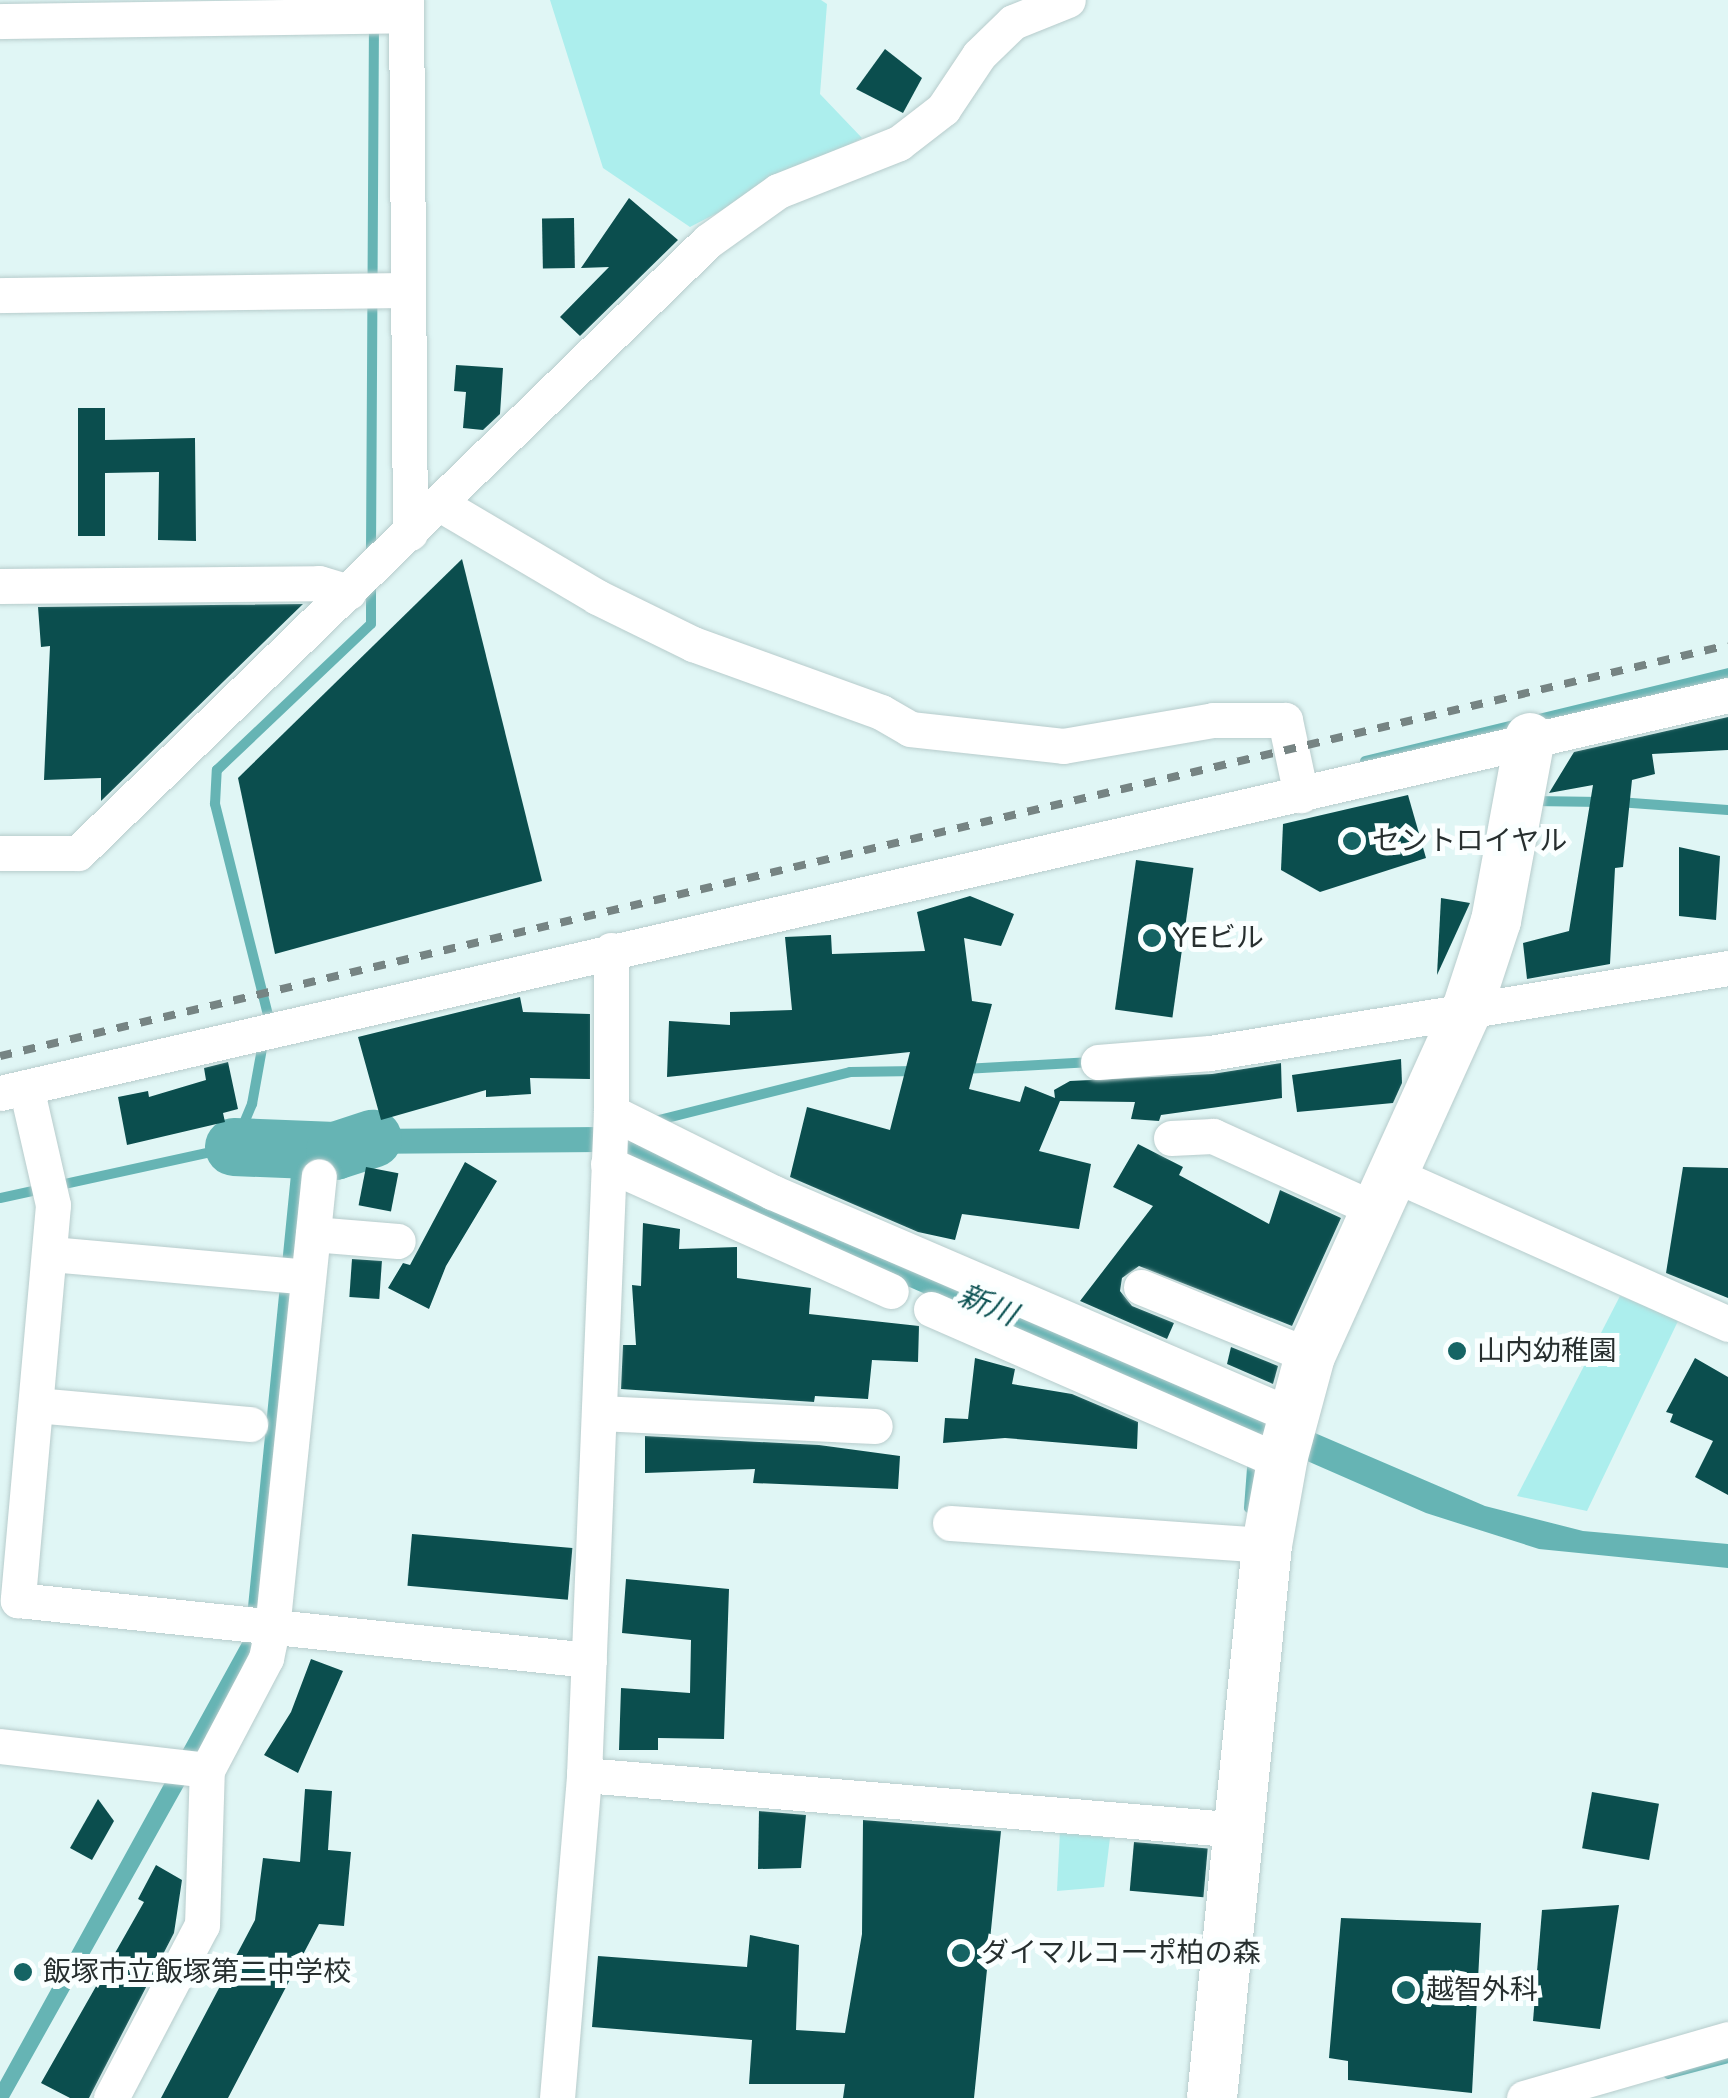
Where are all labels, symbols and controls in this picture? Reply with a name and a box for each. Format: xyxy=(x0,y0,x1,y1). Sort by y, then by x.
place label: セントロイヤル xyxy=(1372,824,1568,858)
marker: セントロイヤル xyxy=(1341,830,1363,852)
place label: YEビル xyxy=(1172,921,1264,955)
marker: YEビル xyxy=(1141,927,1163,949)
water label: 新川 xyxy=(952,1278,1022,1334)
place label: 山内幼稚園 xyxy=(1477,1334,1617,1368)
marker: 山内幼稚園 xyxy=(1446,1340,1468,1362)
place label: ダイマルコーポ柏の森 xyxy=(981,1936,1261,1970)
marker: ダイマルコーポ柏の森 xyxy=(950,1942,972,1964)
place label: 飯塚市立飯塚第二中学校 xyxy=(43,1955,351,1989)
marker: 飯塚市立飯塚第二中学校 xyxy=(12,1961,34,1983)
place label: 越智外科 xyxy=(1426,1973,1538,2007)
marker: 越智外科 xyxy=(1395,1979,1417,2001)

